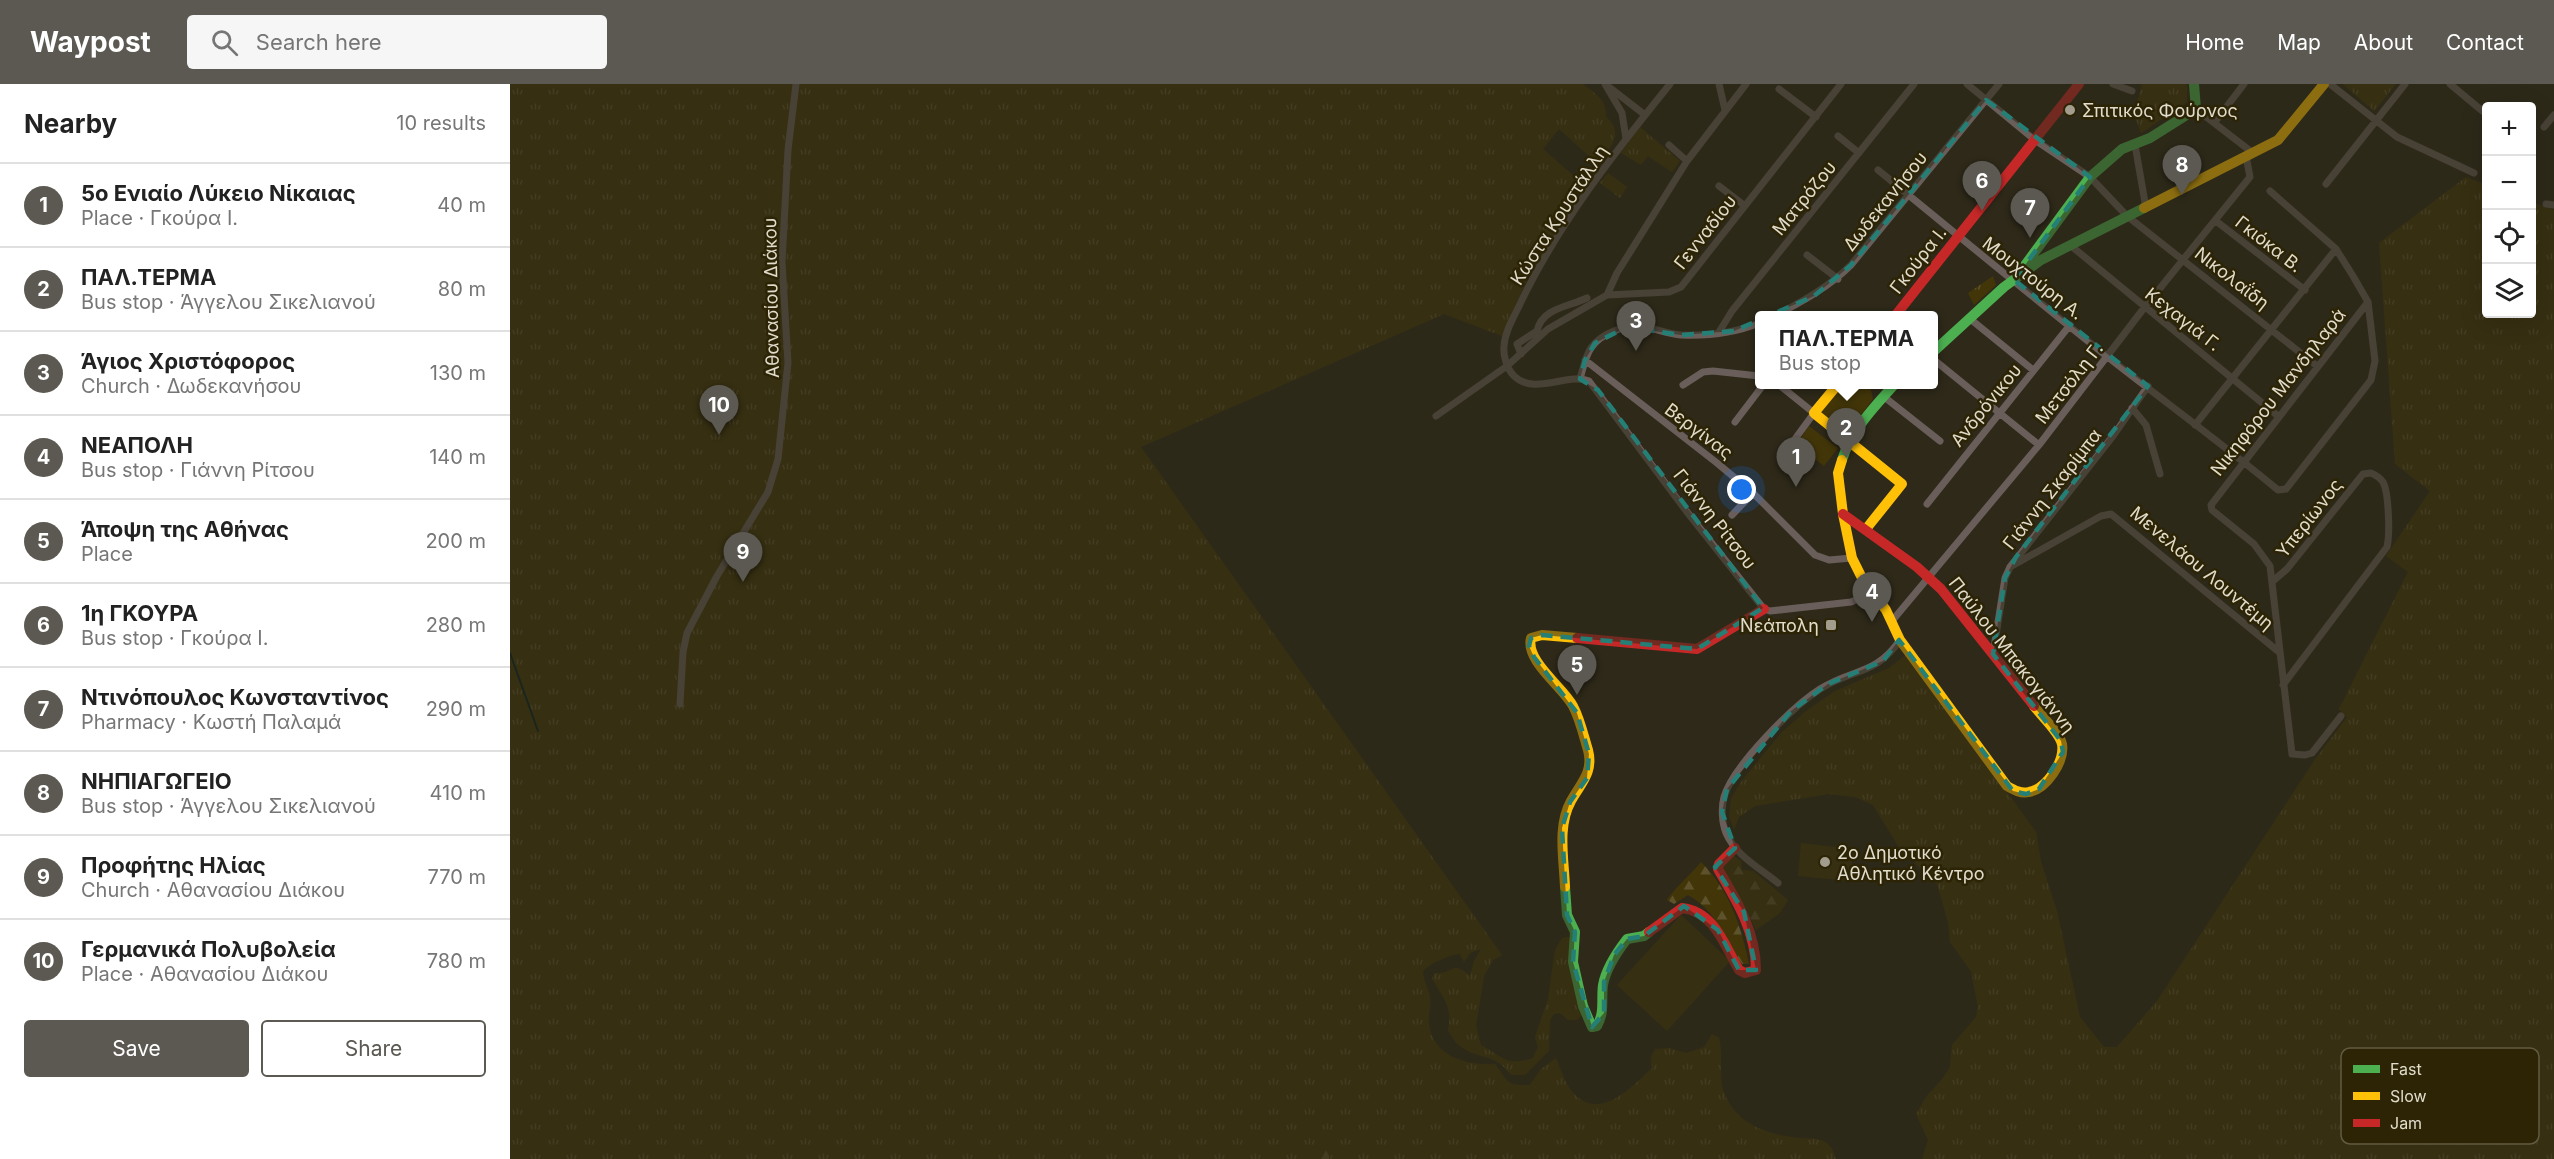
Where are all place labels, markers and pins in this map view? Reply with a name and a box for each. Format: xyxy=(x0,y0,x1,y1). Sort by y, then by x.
place label: Σπιτικός Φούρνος xyxy=(2082,100,2238,121)
marker: Σπιτικός Φούρνος xyxy=(2063,103,2077,117)
pin: 8 xyxy=(2162,146,2202,195)
pin: 6 xyxy=(1962,162,2002,211)
pin: 7 xyxy=(2010,188,2050,238)
pin: 3 xyxy=(1616,302,1656,351)
pin: 10 xyxy=(700,386,738,435)
pin: 2 xyxy=(1826,408,1866,458)
pin: 1 xyxy=(1776,438,1816,487)
pin: 9 xyxy=(724,532,762,582)
pin: 4 xyxy=(1852,572,1892,622)
place label: Νεάπολη xyxy=(1740,615,1819,636)
marker: Νεάπολη xyxy=(1824,618,1838,632)
pin: 5 xyxy=(1558,646,1596,695)
place label: 2o Δημοτικό Αθλητικό Κέντρο xyxy=(1837,842,1985,884)
marker: 2o Δημοτικό Αθλητικό Κέντρο xyxy=(1818,855,1832,869)

